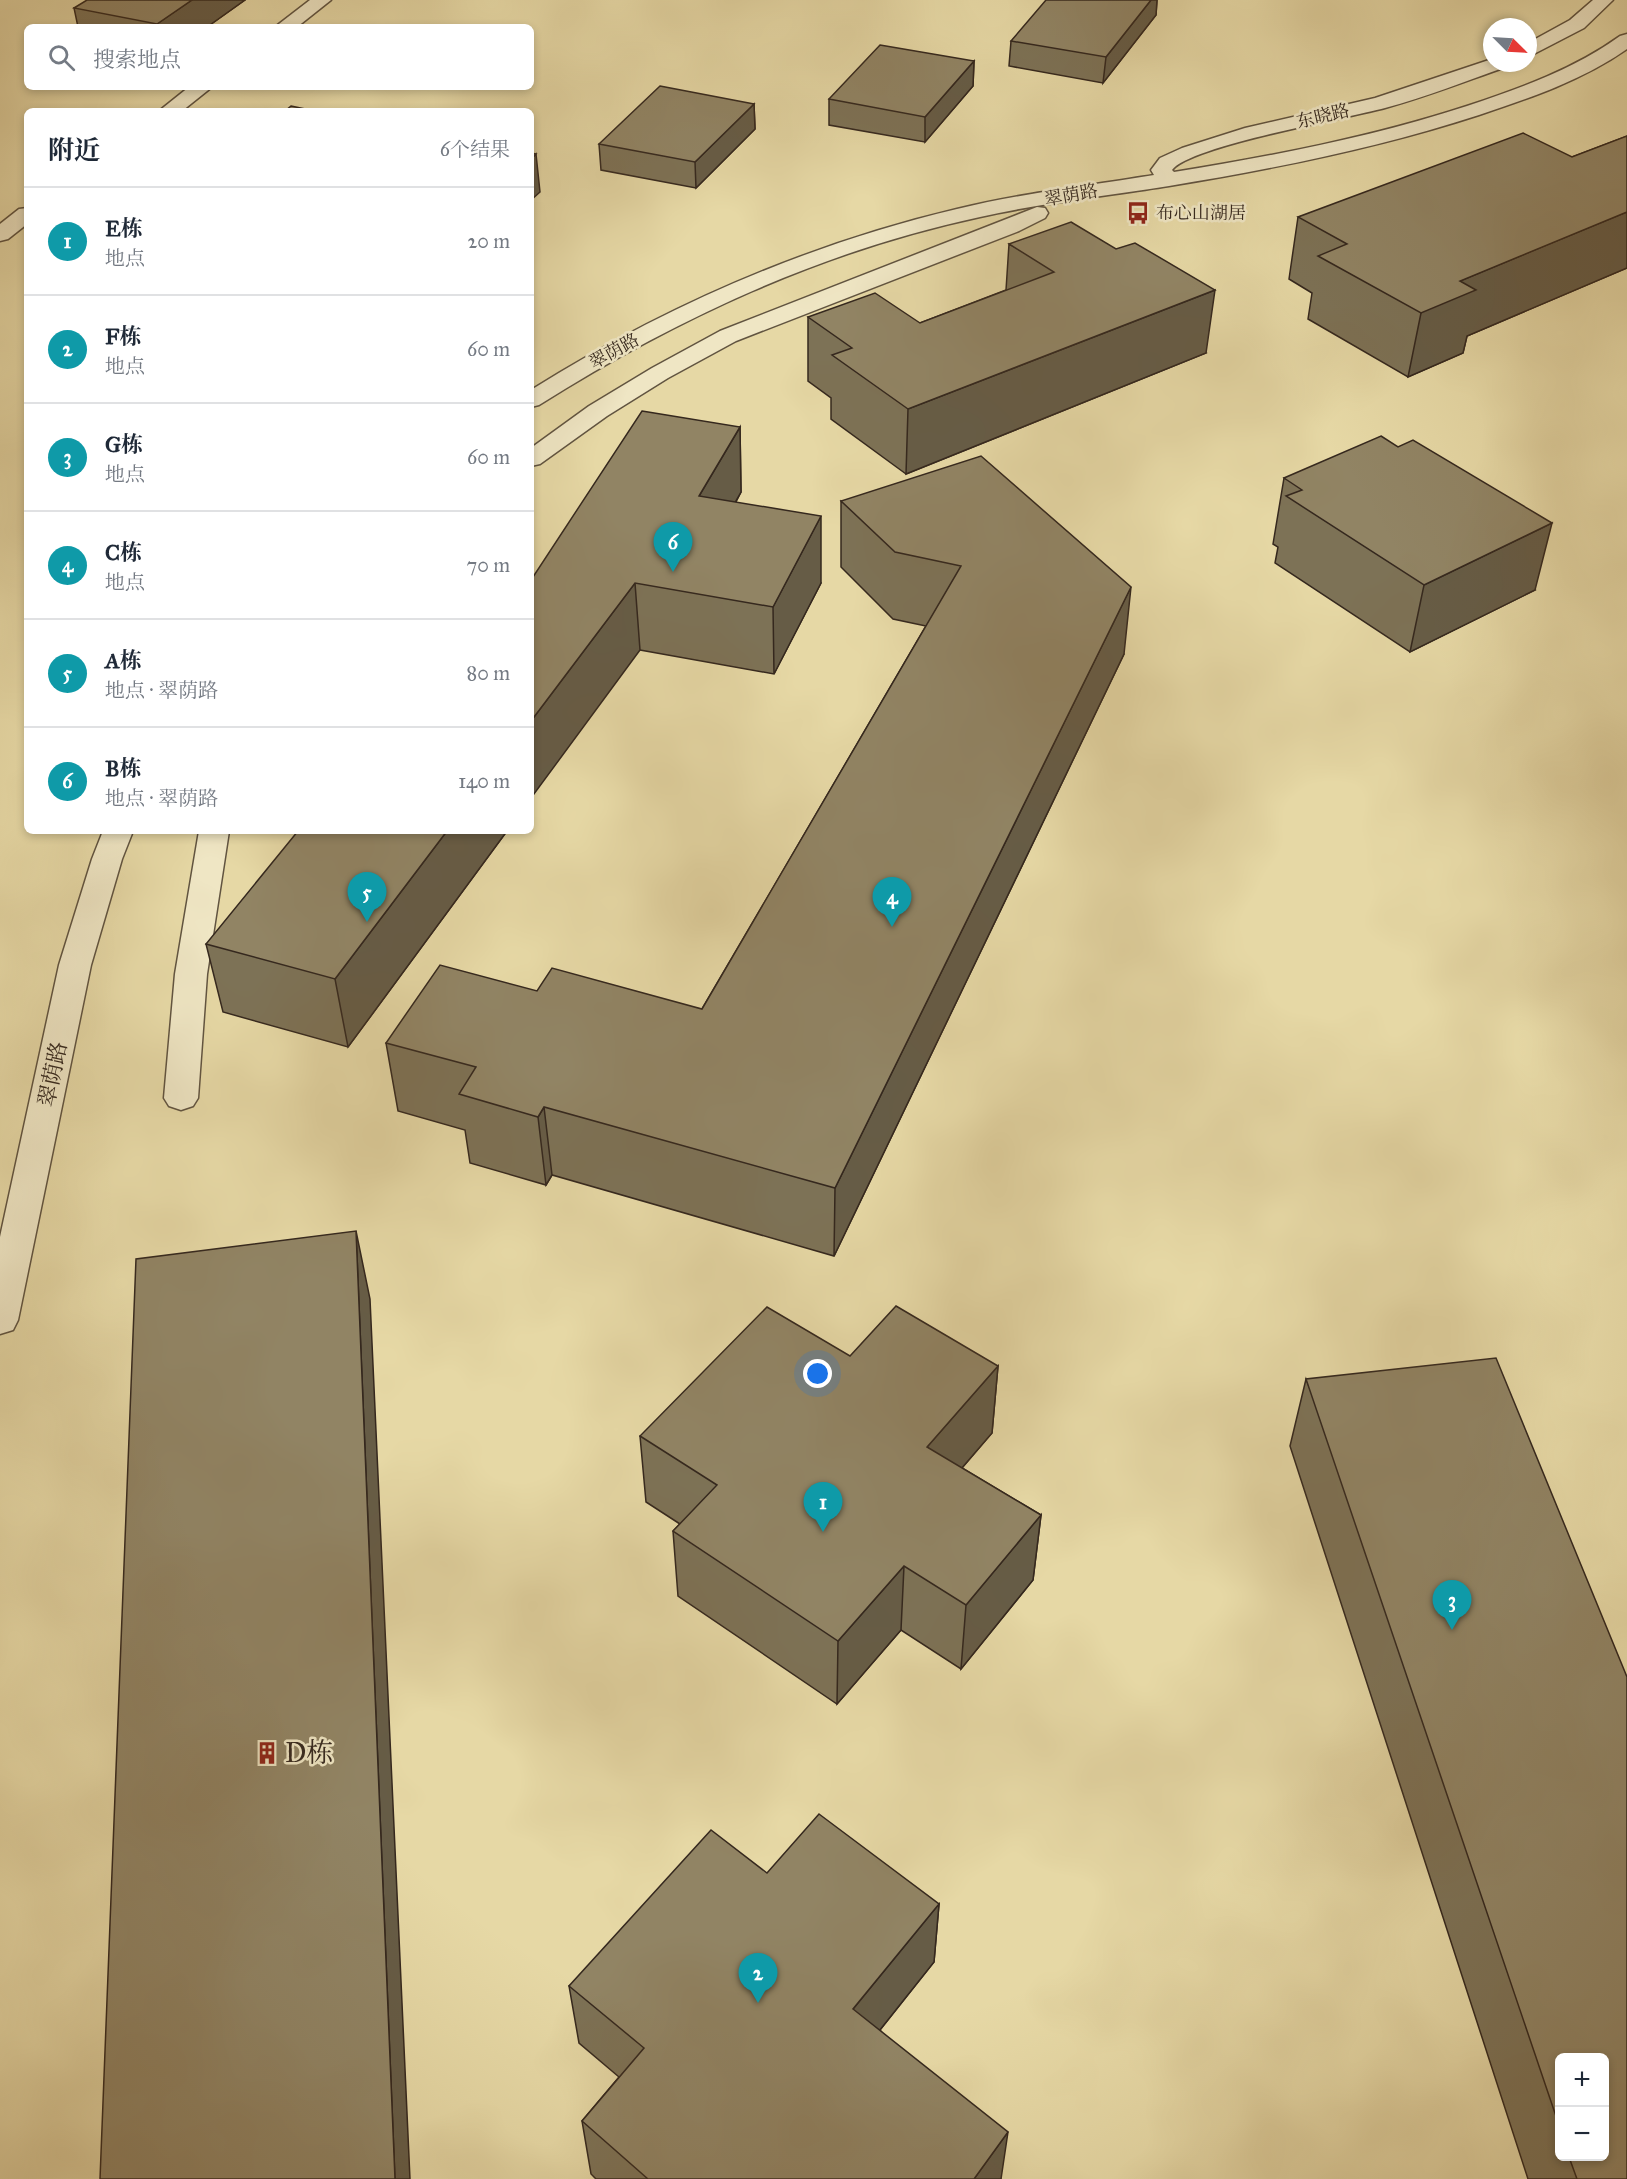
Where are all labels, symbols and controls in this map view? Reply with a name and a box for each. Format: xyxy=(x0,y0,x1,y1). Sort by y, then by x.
north arrow xyxy=(1483,18,1537,72)
search box xyxy=(24,24,534,90)
icon: search xyxy=(45,41,78,74)
text: 搜索地点 xyxy=(93,46,181,73)
street label: 东晓路 xyxy=(1294,99,1352,133)
text: 附近 xyxy=(48,134,100,166)
text: 6个结果 xyxy=(440,137,510,161)
street label: 翠荫路 xyxy=(1043,179,1099,211)
bus stop icon: 布心山湖居 xyxy=(1125,200,1151,226)
place label: 布心山湖居 xyxy=(1156,202,1246,224)
text: E栋 xyxy=(105,215,143,242)
text: 1 xyxy=(64,229,71,253)
text: 20 m xyxy=(467,229,510,253)
text: 地点 xyxy=(105,246,145,270)
text: F栋 xyxy=(105,323,141,350)
street label: 翠荫路 xyxy=(585,328,643,374)
text: 2 xyxy=(63,337,72,361)
text: 60 m xyxy=(467,337,510,361)
text: 地点 xyxy=(105,354,145,378)
text: G栋 xyxy=(105,431,143,458)
text: 3 xyxy=(64,445,72,469)
text: 60 m xyxy=(467,445,510,469)
text: 地点 xyxy=(105,462,145,486)
pin: 6 xyxy=(654,522,692,572)
text: C栋 xyxy=(105,539,142,566)
text: 4 xyxy=(62,553,73,577)
text: 70 m xyxy=(467,553,510,577)
text: 地点 xyxy=(105,570,145,594)
text: A栋 xyxy=(105,647,142,674)
text: 5 xyxy=(63,661,72,685)
text: 80 m xyxy=(467,661,510,685)
text: 地点 · 翠荫路 xyxy=(105,678,218,702)
text: B栋 xyxy=(105,755,142,782)
text: 6 xyxy=(62,769,73,793)
text: 140 m xyxy=(458,769,510,793)
text: 地点 · 翠荫路 xyxy=(105,786,218,810)
pin: 5 xyxy=(348,872,386,922)
pin: 4 xyxy=(872,878,912,927)
street label: 翠荫路 xyxy=(32,1039,73,1109)
your location xyxy=(803,1359,832,1388)
pin: 1 xyxy=(804,1482,842,1532)
pin: 3 xyxy=(1432,1580,1472,1630)
place label: D栋 xyxy=(285,1736,333,1769)
building icon: D栋 xyxy=(254,1740,280,1766)
pin: 2 xyxy=(738,1954,777,2003)
map controls xyxy=(1555,2053,1609,2161)
button: + xyxy=(1555,2053,1609,2107)
button: − xyxy=(1555,2107,1609,2161)

